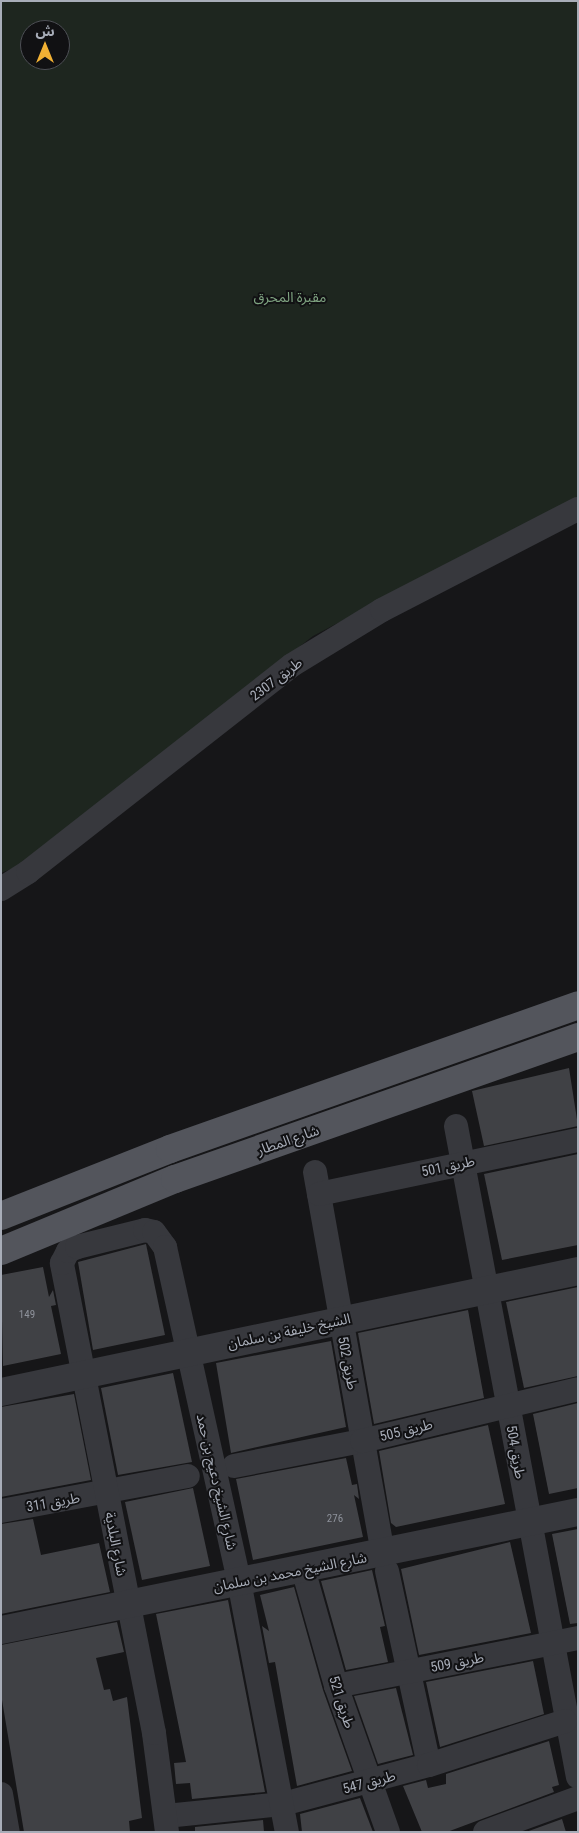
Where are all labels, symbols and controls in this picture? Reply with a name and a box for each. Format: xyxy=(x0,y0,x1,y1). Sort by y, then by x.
north arrow xyxy=(20,20,70,70)
text: ش xyxy=(35,23,55,39)
park label: مقبرة المحرق xyxy=(254,289,326,305)
street label: طريق 2307 xyxy=(247,654,305,704)
street label: شارع المطار xyxy=(255,1122,321,1158)
street label: طريق 501 xyxy=(420,1152,476,1180)
house number: 149 xyxy=(19,1308,35,1322)
street label: الشيخ خليفة بن سلمان xyxy=(226,1310,352,1352)
street label: طريق 502 xyxy=(335,1335,361,1391)
street label: شارع الشيخ دعيج بن حمد xyxy=(193,1412,241,1552)
street label: طريق 505 xyxy=(378,1415,434,1445)
street label: طريق 504 xyxy=(503,1424,529,1480)
street label: طريق 311 xyxy=(25,1489,81,1515)
street label: شارع البلدية xyxy=(102,1511,130,1577)
house number: 276 xyxy=(327,1512,343,1526)
street label: شارع الشيخ محمد بن سلمان xyxy=(212,1549,368,1595)
street label: طريق 509 xyxy=(429,1649,485,1675)
street label: طريق 521 xyxy=(326,1674,358,1730)
street label: طريق 547 xyxy=(341,1767,397,1797)

